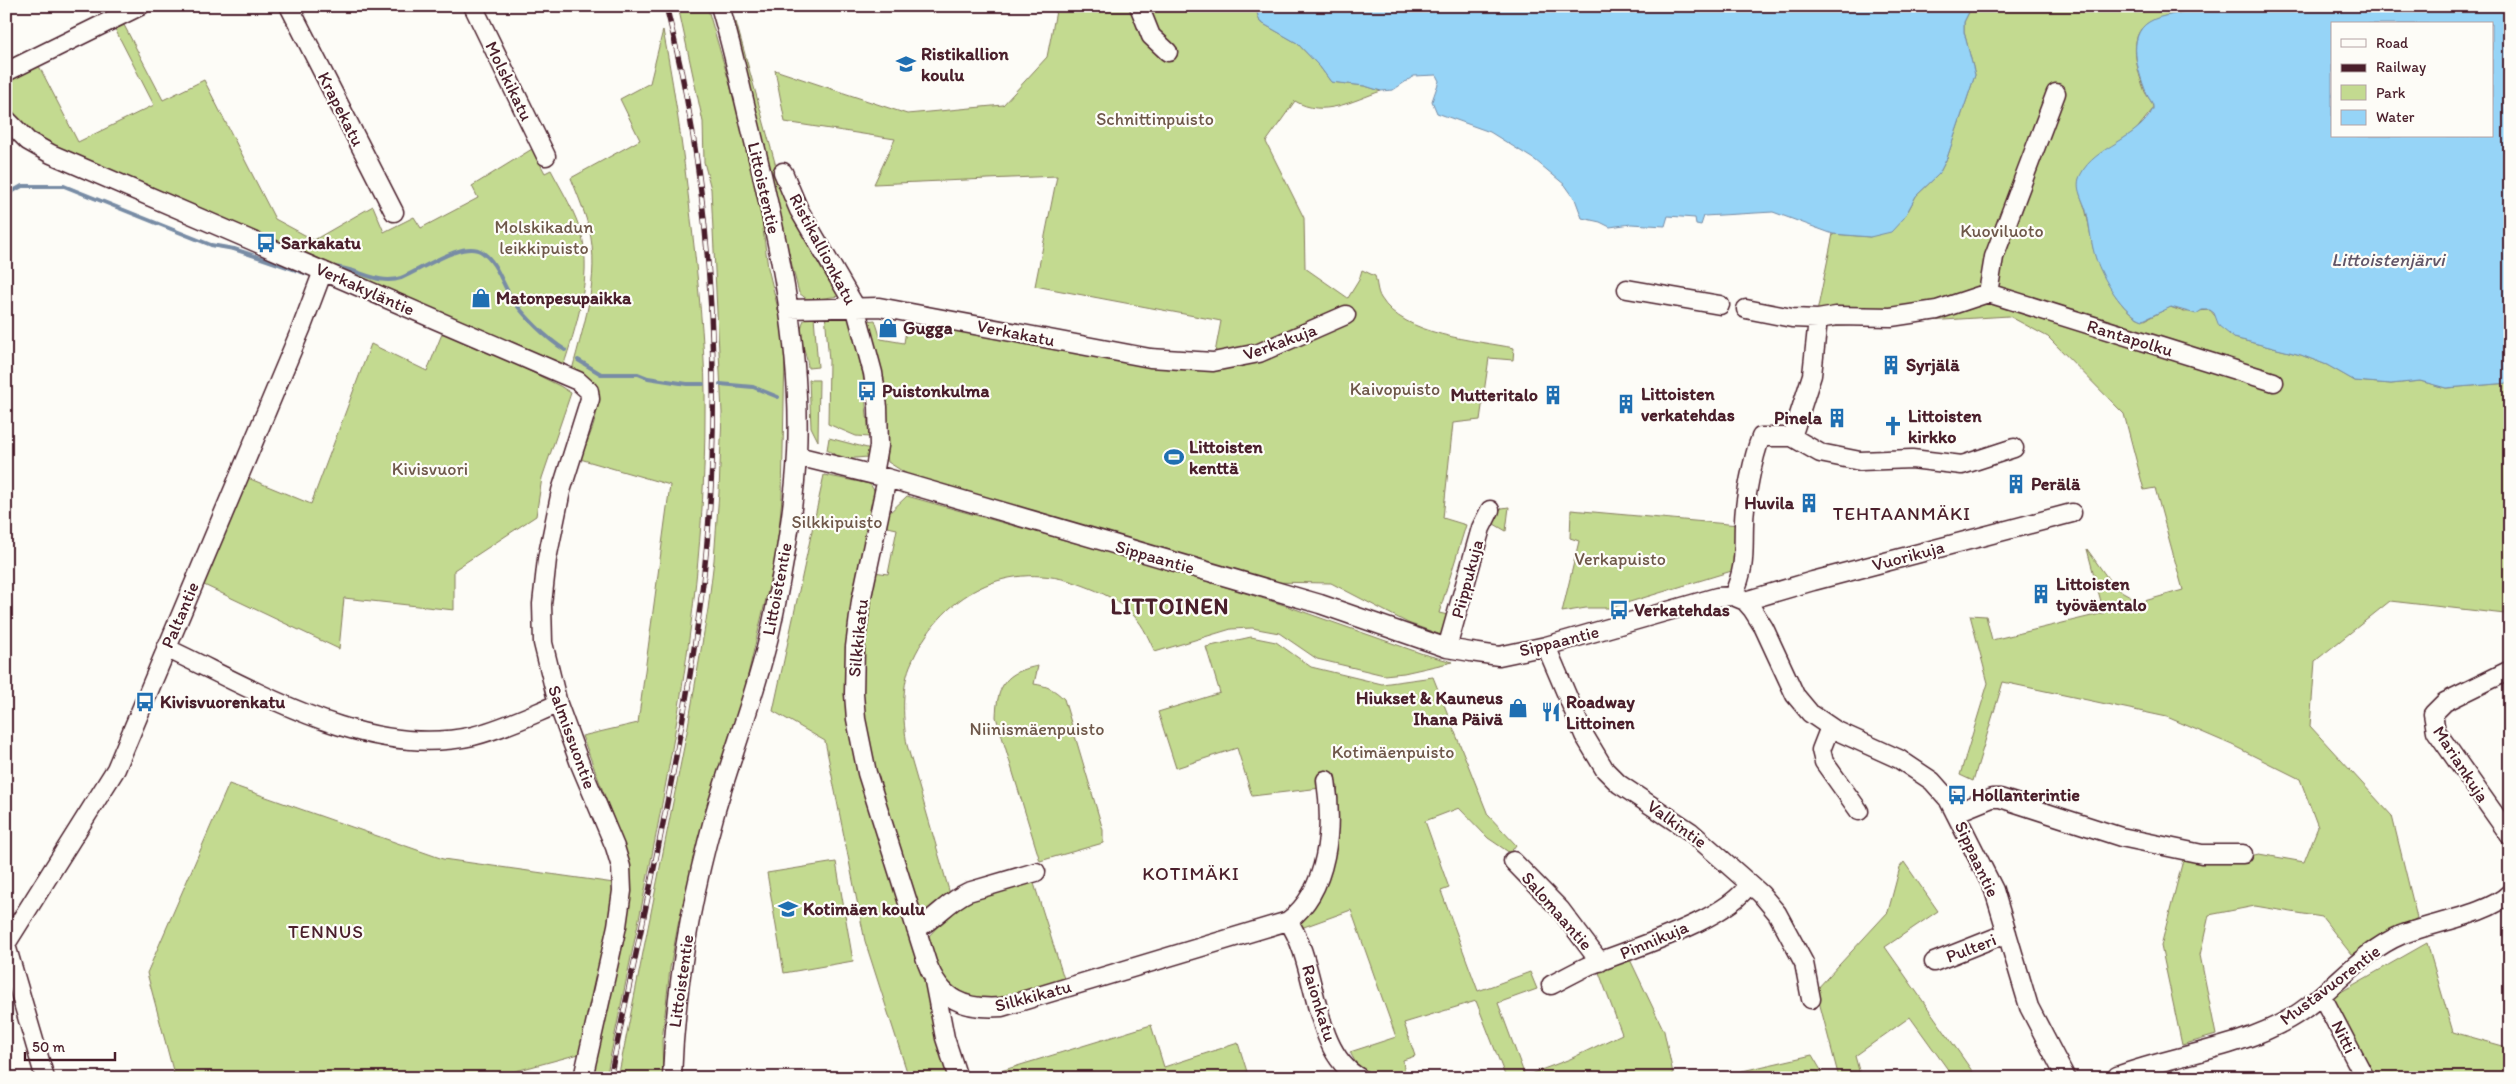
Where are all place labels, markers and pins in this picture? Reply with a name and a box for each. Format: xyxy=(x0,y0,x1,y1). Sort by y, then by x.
place label: Ristikallion koulu xyxy=(921,43,1009,86)
school or university icon: Ristikallion koulu xyxy=(895,53,917,75)
bus stop icon: Sarkakatu xyxy=(255,232,277,254)
place label: Sarkakatu xyxy=(281,232,361,254)
shop icon: Matonpesupaikka xyxy=(470,287,492,309)
place label: Matonpesupaikka xyxy=(496,287,632,309)
shop icon: Gugga xyxy=(877,317,899,339)
place label: Gugga xyxy=(903,317,953,339)
building icon: Syrjälä xyxy=(1880,354,1902,376)
place label: Syrjälä xyxy=(1906,354,1960,376)
bus stop icon: Puistonkulma xyxy=(856,380,878,402)
place label: Puistonkulma xyxy=(882,380,989,402)
place label: Littoisten verkatehdas xyxy=(1641,383,1735,426)
place label: Mutteritalo xyxy=(1450,384,1538,406)
building icon: Mutteritalo xyxy=(1542,384,1564,406)
building icon: Littoisten verkatehdas xyxy=(1615,393,1637,415)
place label: Littoisten kirkko xyxy=(1908,405,1983,448)
place label: Pinela xyxy=(1774,407,1823,429)
building icon: Pinela xyxy=(1826,407,1848,429)
church icon: Littoisten kirkko xyxy=(1882,415,1904,437)
place label: Littoisten kenttä xyxy=(1189,436,1264,479)
sports icon: Littoisten kenttä xyxy=(1163,446,1185,468)
building icon: Perälä xyxy=(2005,473,2027,495)
place label: Perälä xyxy=(2031,473,2081,495)
place label: Huvila xyxy=(1744,492,1795,514)
building icon: Huvila xyxy=(1798,492,1820,514)
place label: Littoisten työväentalo xyxy=(2056,573,2147,616)
building icon: Littoisten työväentalo xyxy=(2030,583,2052,605)
bus stop icon: Verkatehdas xyxy=(1608,599,1630,621)
place label: Verkatehdas xyxy=(1634,599,1730,621)
place label: Hiukset & Kauneus Ihana Päivä xyxy=(1356,687,1504,730)
bus stop icon: Kivisvuorenkatu xyxy=(134,691,156,713)
place label: Kivisvuorenkatu xyxy=(160,691,285,713)
place label: Roadway Littoinen xyxy=(1566,691,1635,734)
shop icon: Hiukset & Kauneus Ihana Päivä xyxy=(1507,697,1529,719)
restaurant icon: Roadway Littoinen xyxy=(1540,701,1562,723)
bus stop icon: Hollanterintie xyxy=(1946,784,1968,806)
place label: Hollanterintie xyxy=(1972,784,2080,806)
school or university icon: Kotimäen koulu xyxy=(777,898,799,920)
place label: Kotimäen koulu xyxy=(803,898,926,920)

